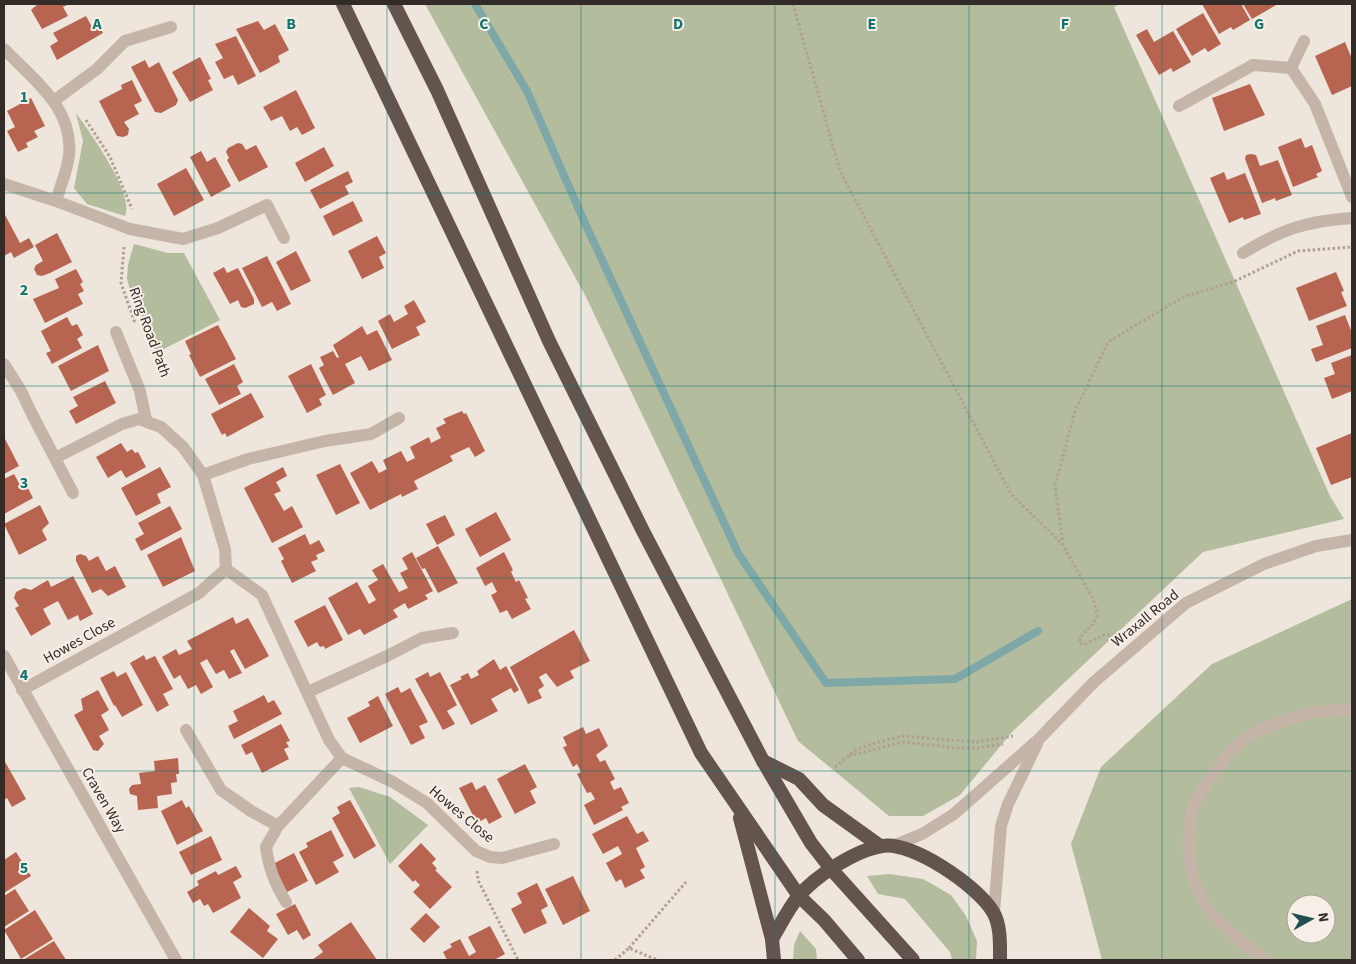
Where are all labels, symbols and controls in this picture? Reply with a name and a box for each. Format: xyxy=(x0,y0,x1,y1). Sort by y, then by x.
text: A xyxy=(91,13,102,35)
text: B xyxy=(286,13,296,35)
text: C xyxy=(479,13,489,35)
text: D xyxy=(673,13,683,35)
text: E xyxy=(868,13,876,35)
text: F xyxy=(1061,13,1069,35)
text: G xyxy=(1254,13,1264,35)
text: 1 xyxy=(20,86,28,108)
text: 2 xyxy=(20,279,28,301)
street label: Ring Road Path xyxy=(123,284,176,380)
text: 3 xyxy=(20,472,28,494)
street label: Wraxall Road xyxy=(1107,585,1183,652)
street label: Howes Close xyxy=(39,612,119,669)
text: 4 xyxy=(20,664,29,686)
street label: Craven Way xyxy=(76,764,131,837)
street label: Howes Close xyxy=(424,781,499,848)
text: 5 xyxy=(20,857,28,879)
north arrow xyxy=(1286,894,1336,944)
text: N xyxy=(1312,911,1333,923)

